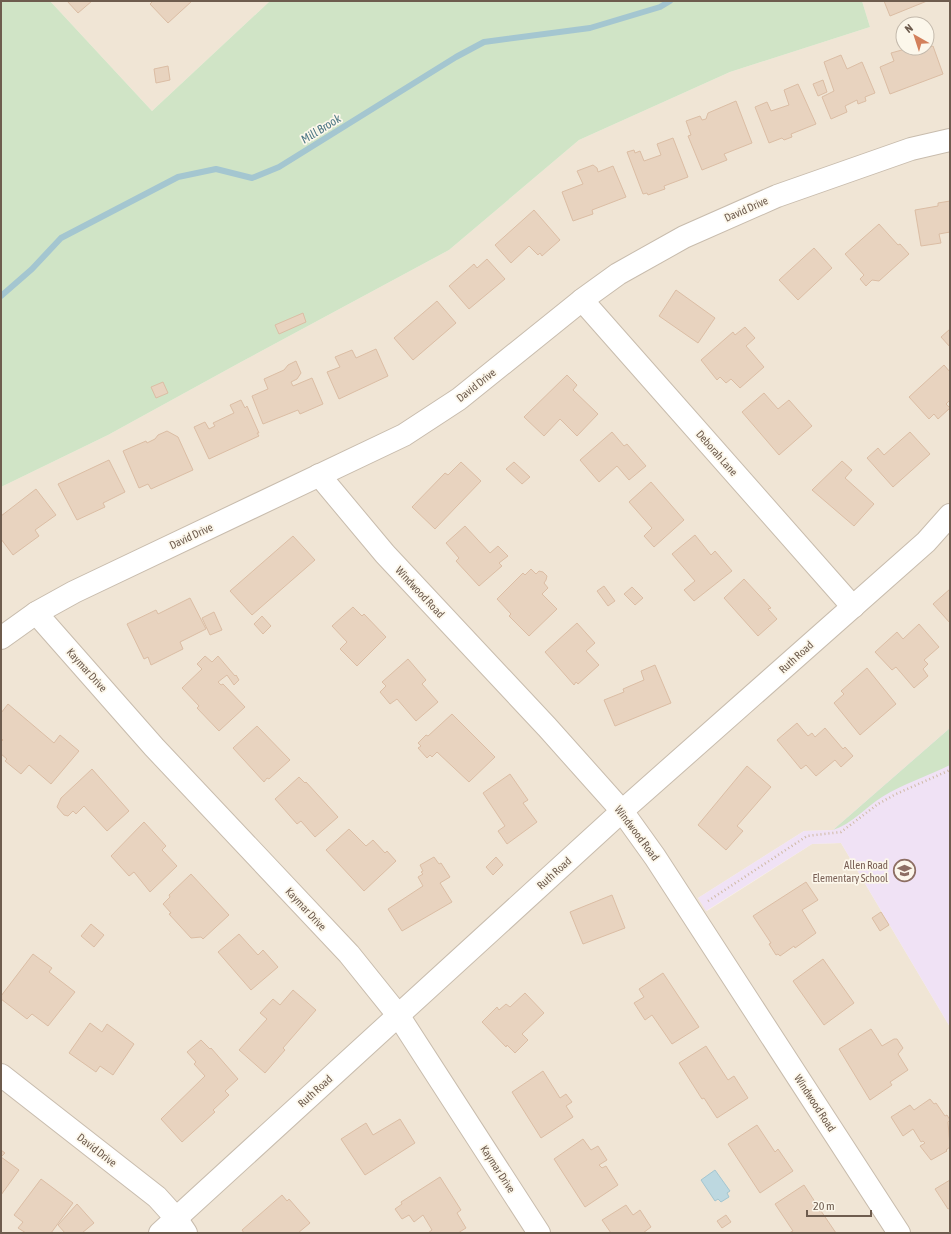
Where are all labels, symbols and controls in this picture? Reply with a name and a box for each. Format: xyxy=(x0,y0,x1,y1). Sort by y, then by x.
north arrow xyxy=(895,16,935,56)
text: N xyxy=(902,22,915,35)
water label: Mill Brook xyxy=(299,111,344,147)
street label: David Drive xyxy=(722,194,770,224)
street label: David Drive xyxy=(454,366,498,404)
street label: Deborah Lane xyxy=(694,428,740,478)
street label: David Drive xyxy=(167,521,215,551)
street label: Windwood Road xyxy=(393,564,447,620)
street label: Ruth Road xyxy=(776,639,816,675)
street label: Kaymar Drive xyxy=(64,646,110,694)
street label: Windwood Road xyxy=(612,803,662,863)
street label: Ruth Road xyxy=(534,855,574,891)
school or university icon: Allen Road Elementary School xyxy=(891,858,917,884)
place label: Allen Road Elementary School xyxy=(812,859,888,884)
street label: Kaymar Drive xyxy=(283,885,329,933)
street label: Windwood Road xyxy=(792,1072,838,1134)
street label: Ruth Road xyxy=(295,1073,335,1109)
street label: David Drive xyxy=(75,1131,119,1169)
street label: Kaymar Drive xyxy=(478,1143,518,1195)
scale bar xyxy=(807,1192,871,1218)
text: 20 m xyxy=(813,1199,835,1213)

